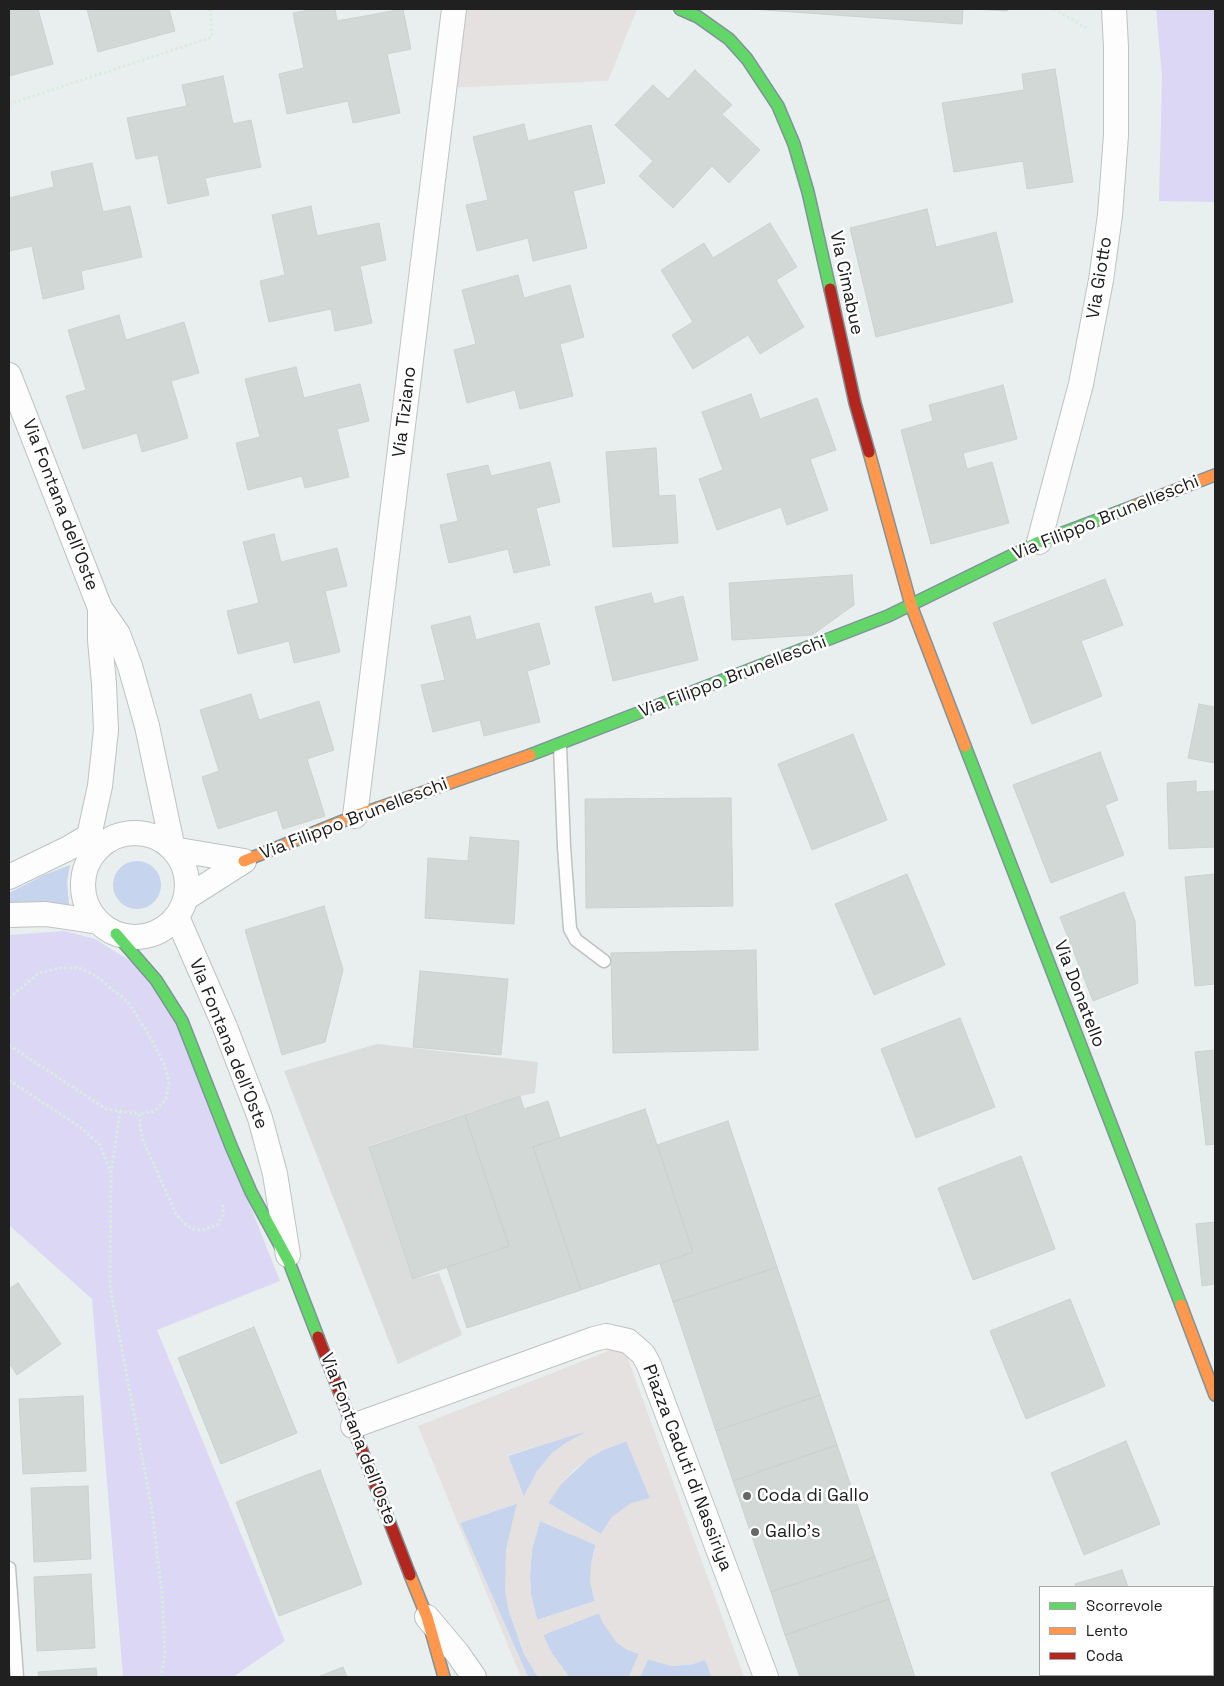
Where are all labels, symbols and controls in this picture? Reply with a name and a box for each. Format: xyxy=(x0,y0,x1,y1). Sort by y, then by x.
street label: Via Cimabue xyxy=(824,229,868,337)
street label: Via Giotto xyxy=(1083,235,1117,321)
street label: Via Tiziano xyxy=(389,365,421,459)
street label: Via Fontana dell'Oste xyxy=(17,416,103,594)
street label: Via Filippo Brunelleschi xyxy=(1010,471,1202,565)
street label: Via Filippo Brunelleschi xyxy=(636,631,830,723)
street label: Via Filippo Brunelleschi xyxy=(257,773,451,865)
street label: Via Donatello xyxy=(1049,937,1109,1051)
street label: Via Fontana dell'Oste xyxy=(184,956,272,1132)
street label: Via Fontana dell'Oste xyxy=(315,1350,401,1528)
street label: Piazza Caduti di Nassiriya xyxy=(638,1362,736,1574)
place label: Coda di Gallo xyxy=(757,1485,869,1507)
marker: Coda di Gallo xyxy=(741,1490,753,1502)
place label: Gallo's xyxy=(765,1521,821,1543)
marker: Gallo's xyxy=(749,1526,761,1538)
legend xyxy=(1039,1586,1214,1676)
text: Scorrevole xyxy=(1086,1596,1163,1615)
text: Lento xyxy=(1086,1621,1128,1640)
text: Coda xyxy=(1086,1646,1123,1665)

